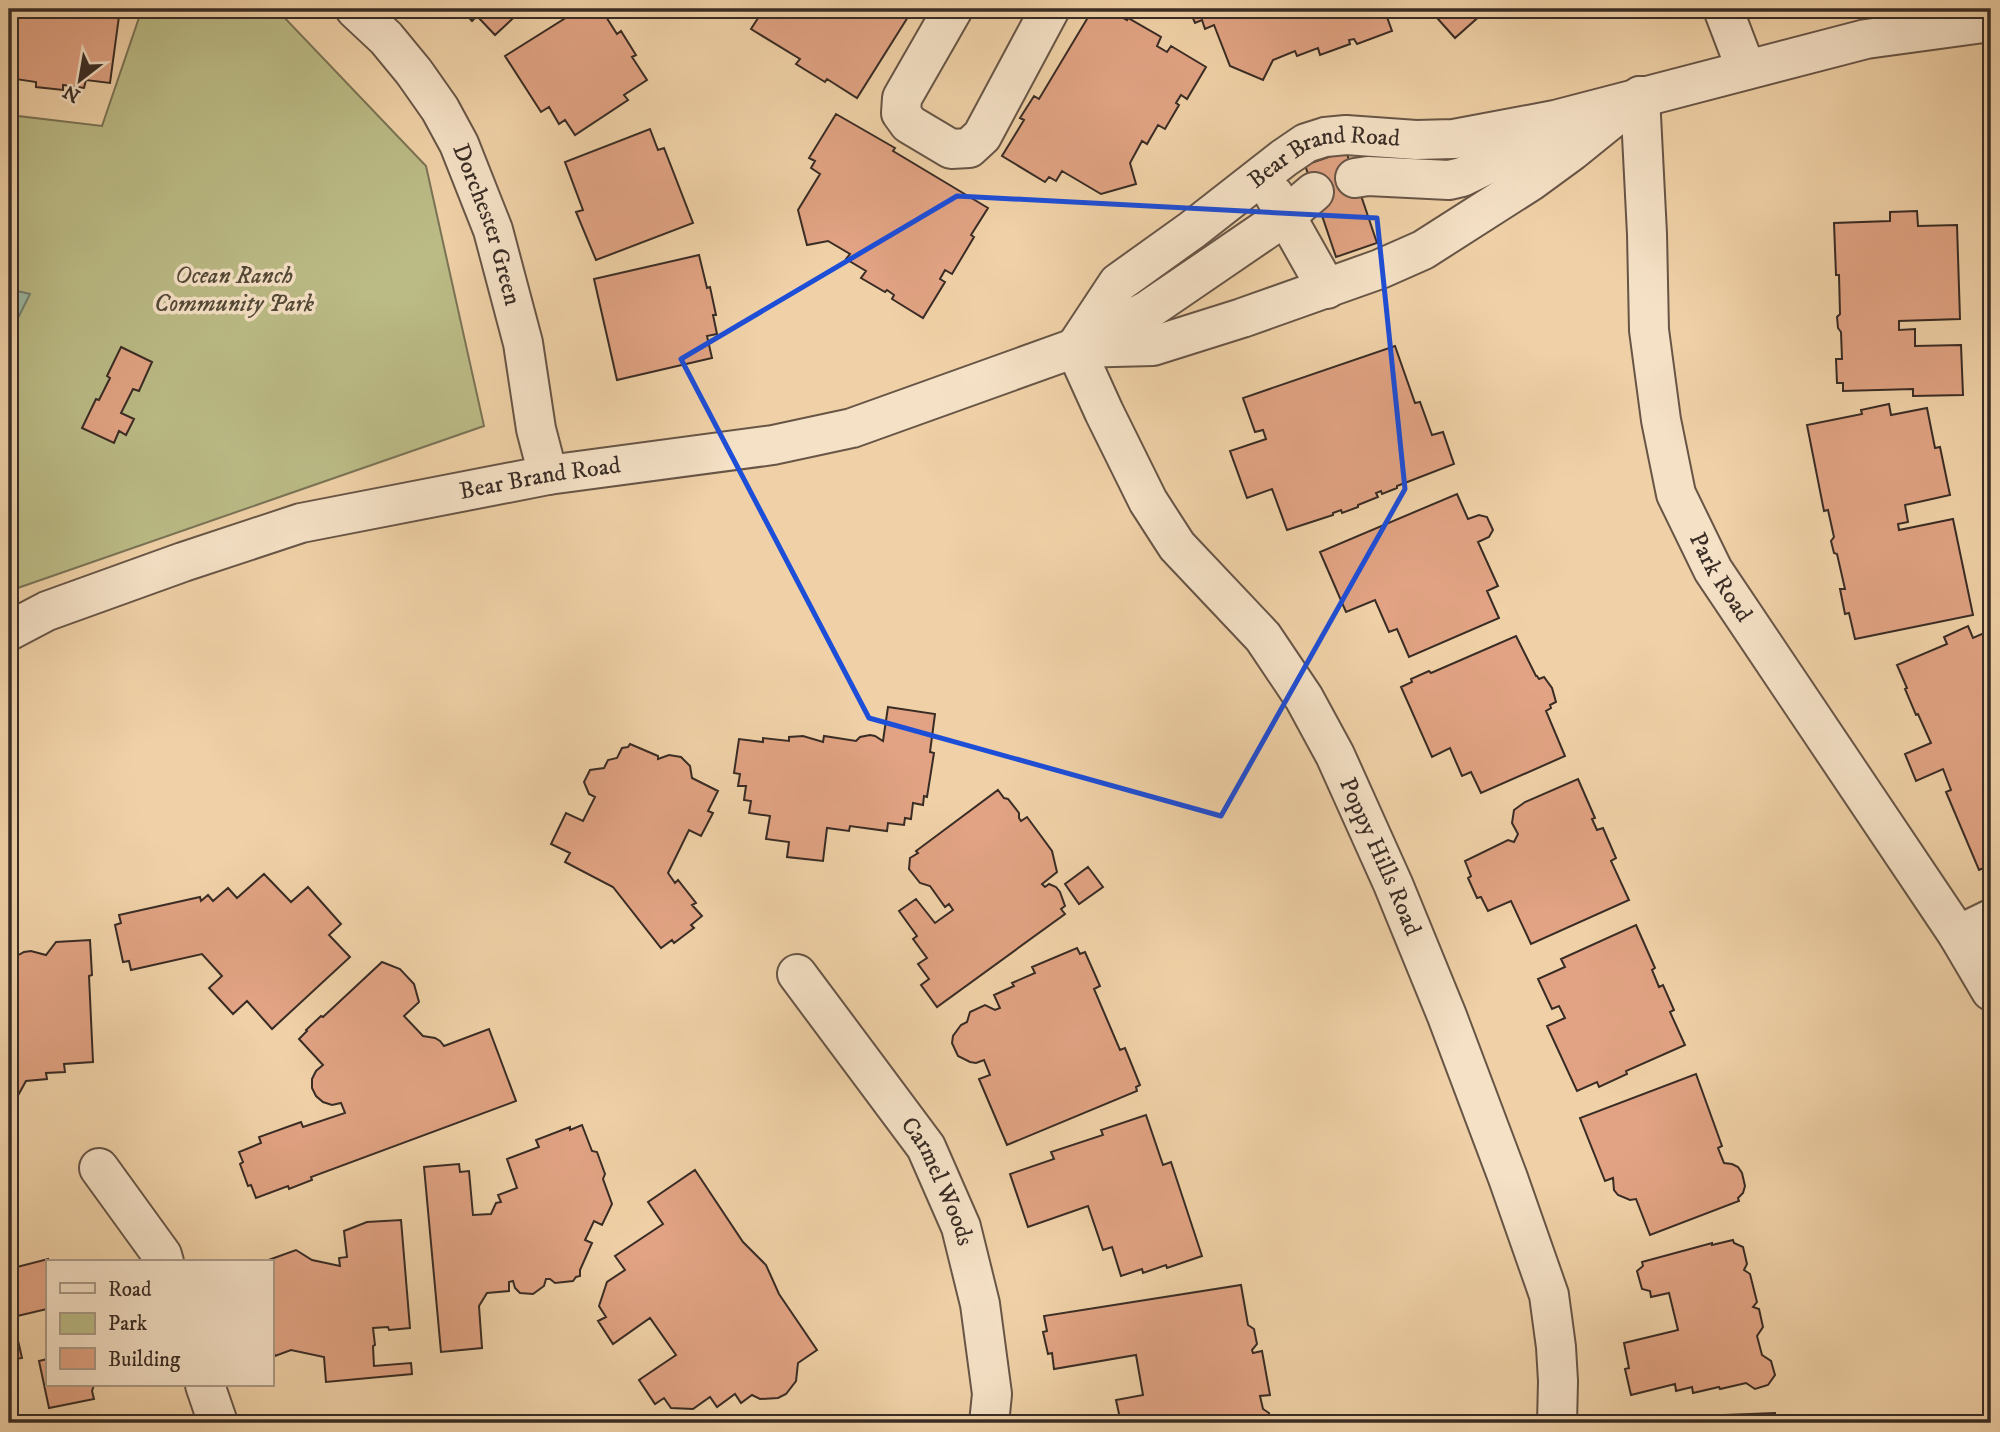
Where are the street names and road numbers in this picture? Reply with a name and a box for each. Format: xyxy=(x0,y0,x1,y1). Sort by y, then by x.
street label: Bear Brand Road xyxy=(1242,120,1401,195)
street label: Dorchester Green xyxy=(445,139,527,309)
street label: Bear Brand Road xyxy=(457,450,622,507)
street label: Park Road xyxy=(1682,528,1759,628)
street label: Poppy Hills Road xyxy=(1332,773,1428,940)
street label: Carmel Woods xyxy=(894,1111,980,1249)

